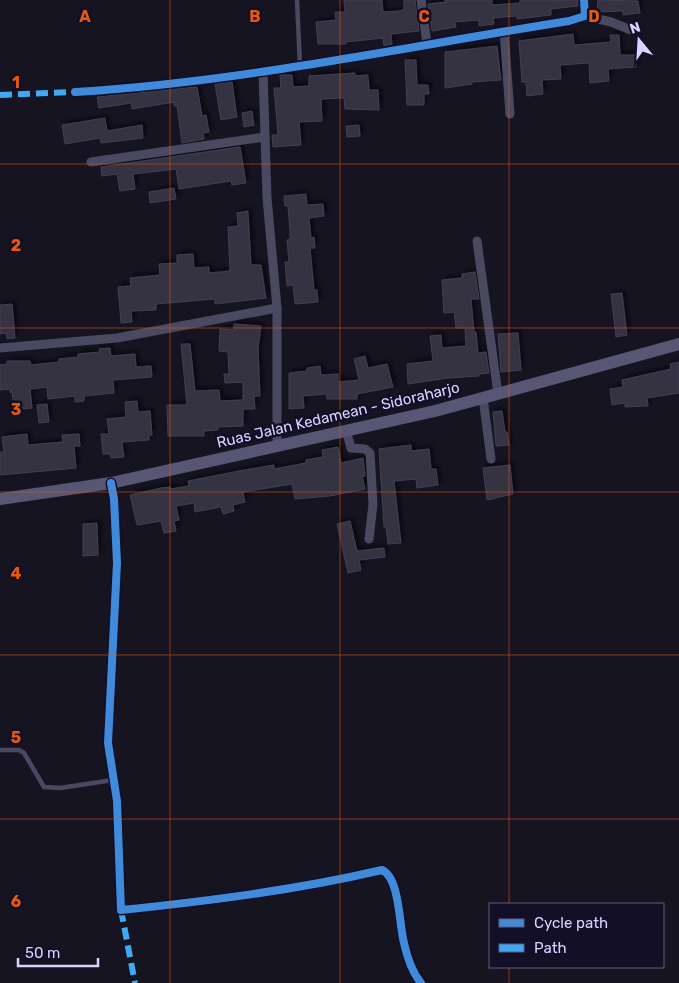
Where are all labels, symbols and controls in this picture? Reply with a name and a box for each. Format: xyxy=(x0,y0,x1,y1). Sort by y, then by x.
text: A xyxy=(79,7,91,26)
text: B xyxy=(249,7,261,26)
text: C xyxy=(418,7,430,26)
text: D xyxy=(588,7,600,26)
north arrow xyxy=(614,15,664,65)
text: N xyxy=(628,18,643,38)
text: 1 xyxy=(12,73,20,92)
text: 2 xyxy=(11,236,21,255)
street label: Ruas Jalan Kedamean - Sidoraharjo xyxy=(215,378,461,452)
text: 3 xyxy=(11,400,21,419)
text: 4 xyxy=(11,564,22,583)
text: 5 xyxy=(11,728,21,747)
text: 6 xyxy=(11,892,21,911)
legend xyxy=(489,903,664,968)
text: Cycle path xyxy=(534,914,608,932)
scale bar xyxy=(18,936,98,968)
text: Path xyxy=(534,939,567,957)
text: 50 m xyxy=(25,944,60,962)

